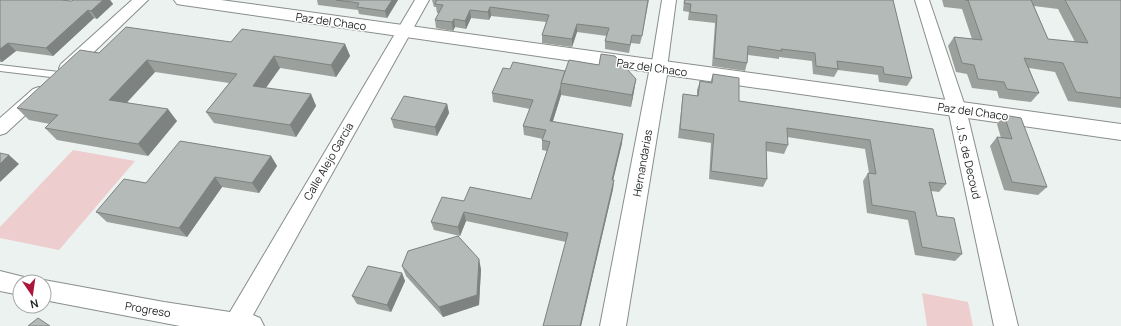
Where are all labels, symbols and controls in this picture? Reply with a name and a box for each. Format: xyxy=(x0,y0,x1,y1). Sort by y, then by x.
street label: Paz del Chaco xyxy=(295,9,368,33)
street label: Paz del Chaco xyxy=(616,55,689,79)
street label: Paz del Chaco xyxy=(937,99,1010,123)
street label: Calle Alejo Garcia xyxy=(300,119,356,203)
street label: J. S. de Decoud xyxy=(953,124,985,200)
street label: Hernandarías xyxy=(629,128,655,198)
north arrow xyxy=(12,274,52,314)
text: N xyxy=(29,296,40,312)
street label: Progreso xyxy=(124,298,172,320)

